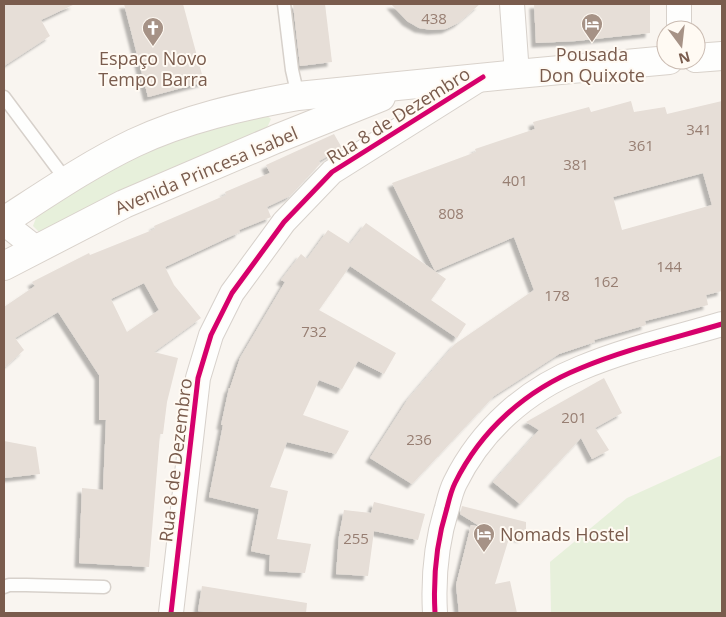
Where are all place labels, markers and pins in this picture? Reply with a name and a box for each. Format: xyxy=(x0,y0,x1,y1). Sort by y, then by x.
hotel icon: Pousada Don Quixote xyxy=(580,12,604,43)
church icon: Espaço Novo Tempo Barra xyxy=(141,16,165,47)
place label: Pousada Don Quixote xyxy=(539,42,645,87)
place label: Espaço Novo Tempo Barra xyxy=(98,46,208,91)
hotel icon: Nomads Hostel xyxy=(472,522,496,553)
place label: Nomads Hostel xyxy=(500,522,629,546)

